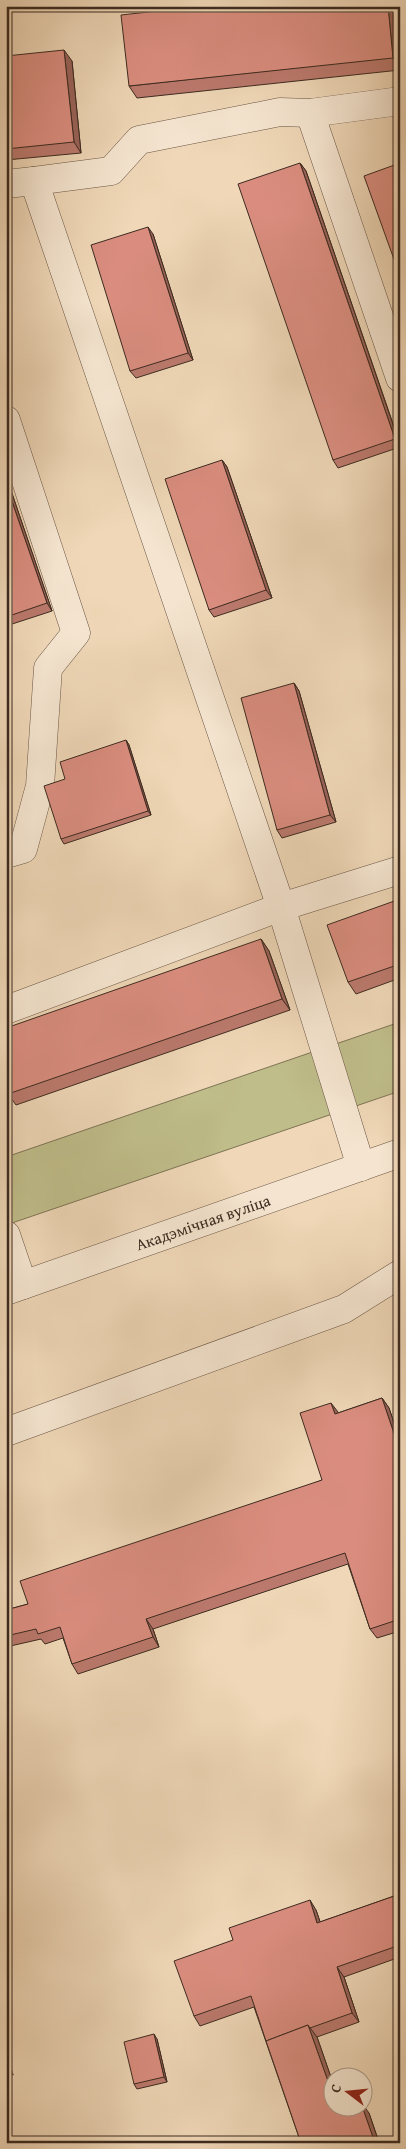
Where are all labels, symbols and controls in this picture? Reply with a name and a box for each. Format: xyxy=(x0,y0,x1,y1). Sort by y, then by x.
street label: Акадэмічная вуліца xyxy=(132,1188,274,1256)
north arrow xyxy=(324,2066,374,2116)
text: С xyxy=(325,2082,346,2095)

